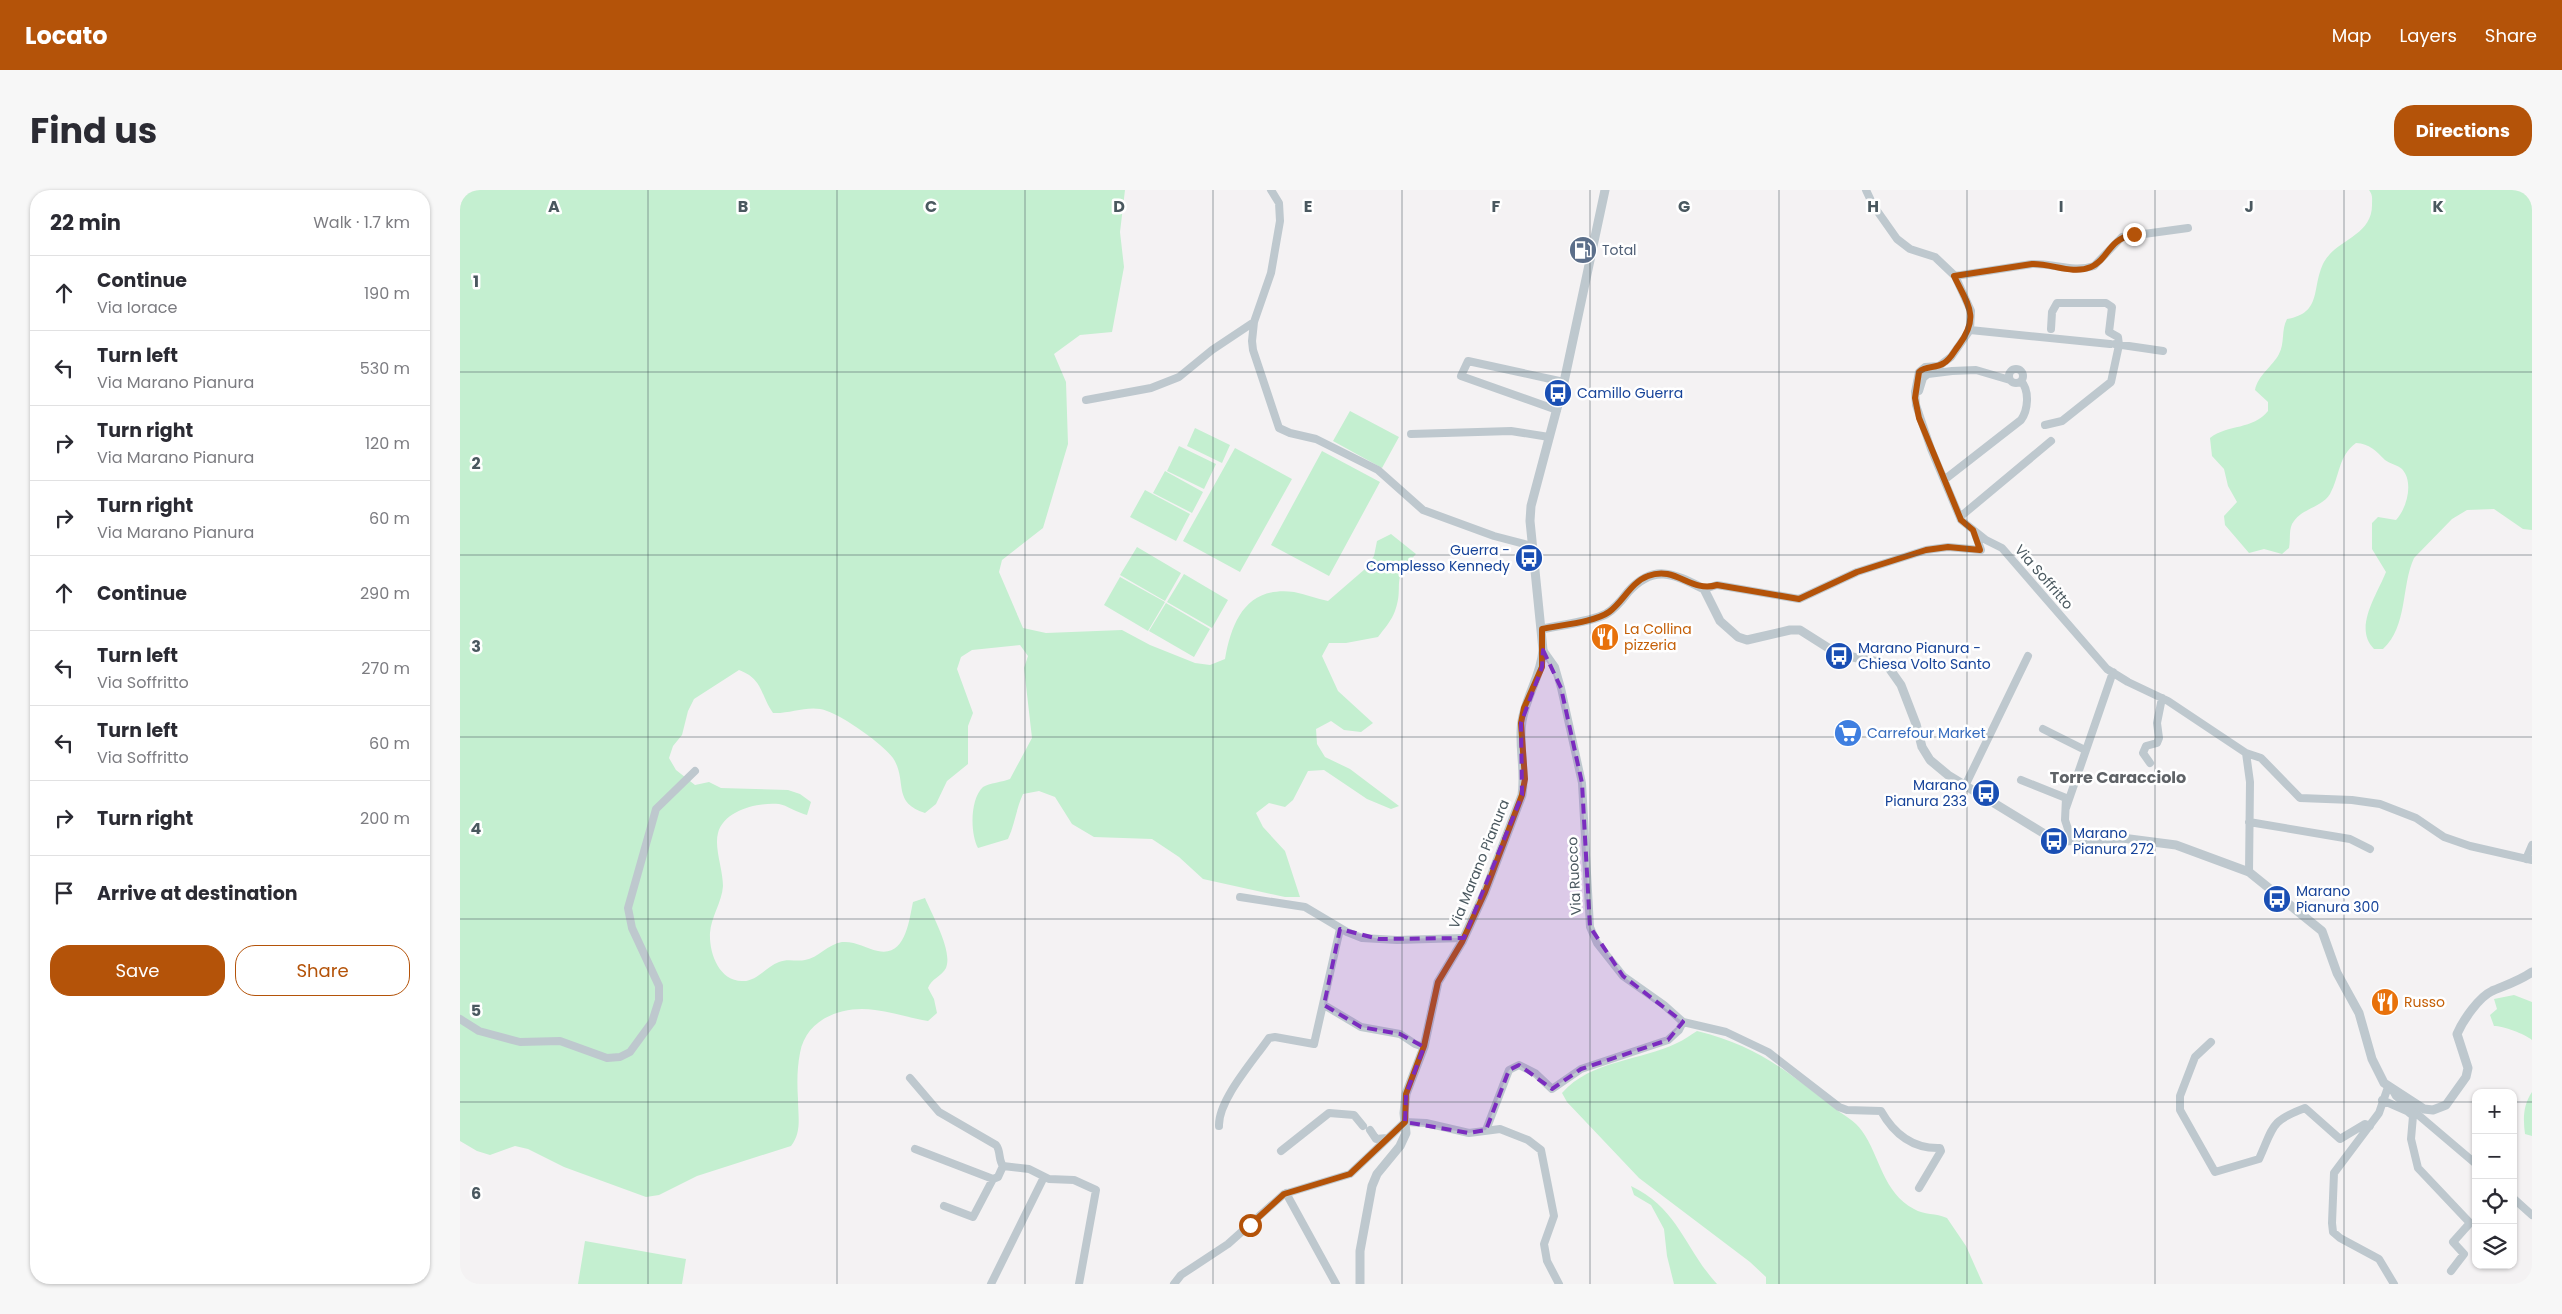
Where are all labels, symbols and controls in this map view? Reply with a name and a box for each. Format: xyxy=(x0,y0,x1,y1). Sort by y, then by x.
text: Locato xyxy=(25,19,108,52)
text: Map xyxy=(2332,23,2372,48)
text: Layers xyxy=(2400,23,2457,48)
text: Share xyxy=(2485,23,2537,48)
button: Directions xyxy=(2394,105,2532,156)
text: Find us xyxy=(30,106,157,155)
text: A xyxy=(548,195,560,218)
text: B xyxy=(738,195,748,218)
text: C xyxy=(925,195,937,218)
text: D xyxy=(1113,195,1125,218)
text: E xyxy=(1304,195,1312,218)
text: F xyxy=(1492,195,1501,218)
text: G xyxy=(1678,195,1690,218)
text: H xyxy=(1867,195,1879,218)
text: I xyxy=(2059,195,2063,218)
text: J xyxy=(2244,195,2254,218)
text: K xyxy=(2432,195,2444,218)
text: 22 min xyxy=(50,208,121,237)
text: Walk · 1.7 km xyxy=(313,211,410,234)
route end xyxy=(2123,223,2146,246)
fuel station icon: Total xyxy=(1568,235,1598,265)
place label: Total xyxy=(1602,240,1637,260)
text: Continue xyxy=(97,267,187,294)
text: 1 xyxy=(473,270,479,293)
icon: ahead xyxy=(50,279,78,307)
text: 190 m xyxy=(364,282,410,305)
text: Via Iorace xyxy=(97,296,177,319)
text: Turn left xyxy=(97,342,178,369)
icon: left xyxy=(50,354,78,382)
text: 530 m xyxy=(360,357,410,380)
text: Via Marano Pianura xyxy=(97,371,254,394)
bus stop icon: Camillo Guerra xyxy=(1543,378,1573,408)
place label: Camillo Guerra xyxy=(1577,383,1683,403)
text: Turn right xyxy=(97,417,193,444)
icon: right xyxy=(50,429,78,457)
text: 120 m xyxy=(365,432,410,455)
text: Via Marano Pianura xyxy=(97,446,254,469)
text: 2 xyxy=(471,452,481,475)
text: Turn right xyxy=(97,492,193,519)
icon: right xyxy=(50,504,78,532)
text: 60 m xyxy=(369,507,410,530)
text: Via Marano Pianura xyxy=(97,521,254,544)
place label: Guerra - Complesso Kennedy xyxy=(1366,540,1510,576)
street label: Via Soffritto xyxy=(2010,540,2078,614)
bus stop icon: Guerra - Complesso Kennedy xyxy=(1514,543,1544,573)
icon: ahead xyxy=(50,579,78,607)
text: Continue xyxy=(97,580,187,607)
text: 290 m xyxy=(360,582,410,605)
place label: La Collina pizzeria xyxy=(1624,619,1692,655)
restaurant icon: La Collina pizzeria xyxy=(1590,622,1620,652)
text: 3 xyxy=(471,635,481,658)
place label: Marano Pianura - Chiesa Volto Santo xyxy=(1858,638,1991,674)
bus stop icon: Marano Pianura - Chiesa Volto Santo xyxy=(1824,641,1854,671)
text: Turn left xyxy=(97,642,178,669)
icon: left xyxy=(50,654,78,682)
text: 270 m xyxy=(361,657,410,680)
text: Via Soffritto xyxy=(97,671,189,694)
text: Turn left xyxy=(97,717,178,744)
supermarket icon: Carrefour Market xyxy=(1833,718,1863,748)
place label: Carrefour Market xyxy=(1867,723,1986,743)
icon: left xyxy=(50,729,78,757)
text: 60 m xyxy=(369,732,410,755)
text: Via Soffritto xyxy=(97,746,189,769)
district label: Torre Caracciolo xyxy=(2050,766,2186,789)
place label: Marano Pianura 233 xyxy=(1885,775,1967,811)
bus stop icon: Marano Pianura 233 xyxy=(1971,778,2001,808)
street label: Via Marano Pianura xyxy=(1444,796,1514,932)
icon: right xyxy=(50,804,78,832)
text: Turn right xyxy=(97,805,193,832)
text: 200 m xyxy=(360,807,410,830)
text: 4 xyxy=(471,817,482,840)
place label: Marano Pianura 272 xyxy=(2073,823,2154,859)
bus stop icon: Marano Pianura 272 xyxy=(2039,826,2069,856)
street label: Via Ruocco xyxy=(1562,836,1586,916)
icon: arrive xyxy=(50,879,78,907)
text: Arrive at destination xyxy=(97,880,298,907)
place label: Marano Pianura 300 xyxy=(2296,881,2379,917)
bus stop icon: Marano Pianura 300 xyxy=(2262,884,2292,914)
button: Save xyxy=(50,945,225,996)
button: Share xyxy=(235,945,410,996)
restaurant icon: Russo xyxy=(2370,987,2400,1017)
place label: Russo xyxy=(2404,992,2445,1012)
text: 5 xyxy=(471,999,481,1022)
map controls xyxy=(2472,1089,2517,1269)
button: + xyxy=(2472,1089,2517,1134)
button: − xyxy=(2472,1134,2517,1179)
button: locate xyxy=(2472,1179,2517,1224)
text: 6 xyxy=(471,1182,481,1205)
route start xyxy=(1239,1214,1262,1237)
button: layers xyxy=(2472,1224,2517,1269)

